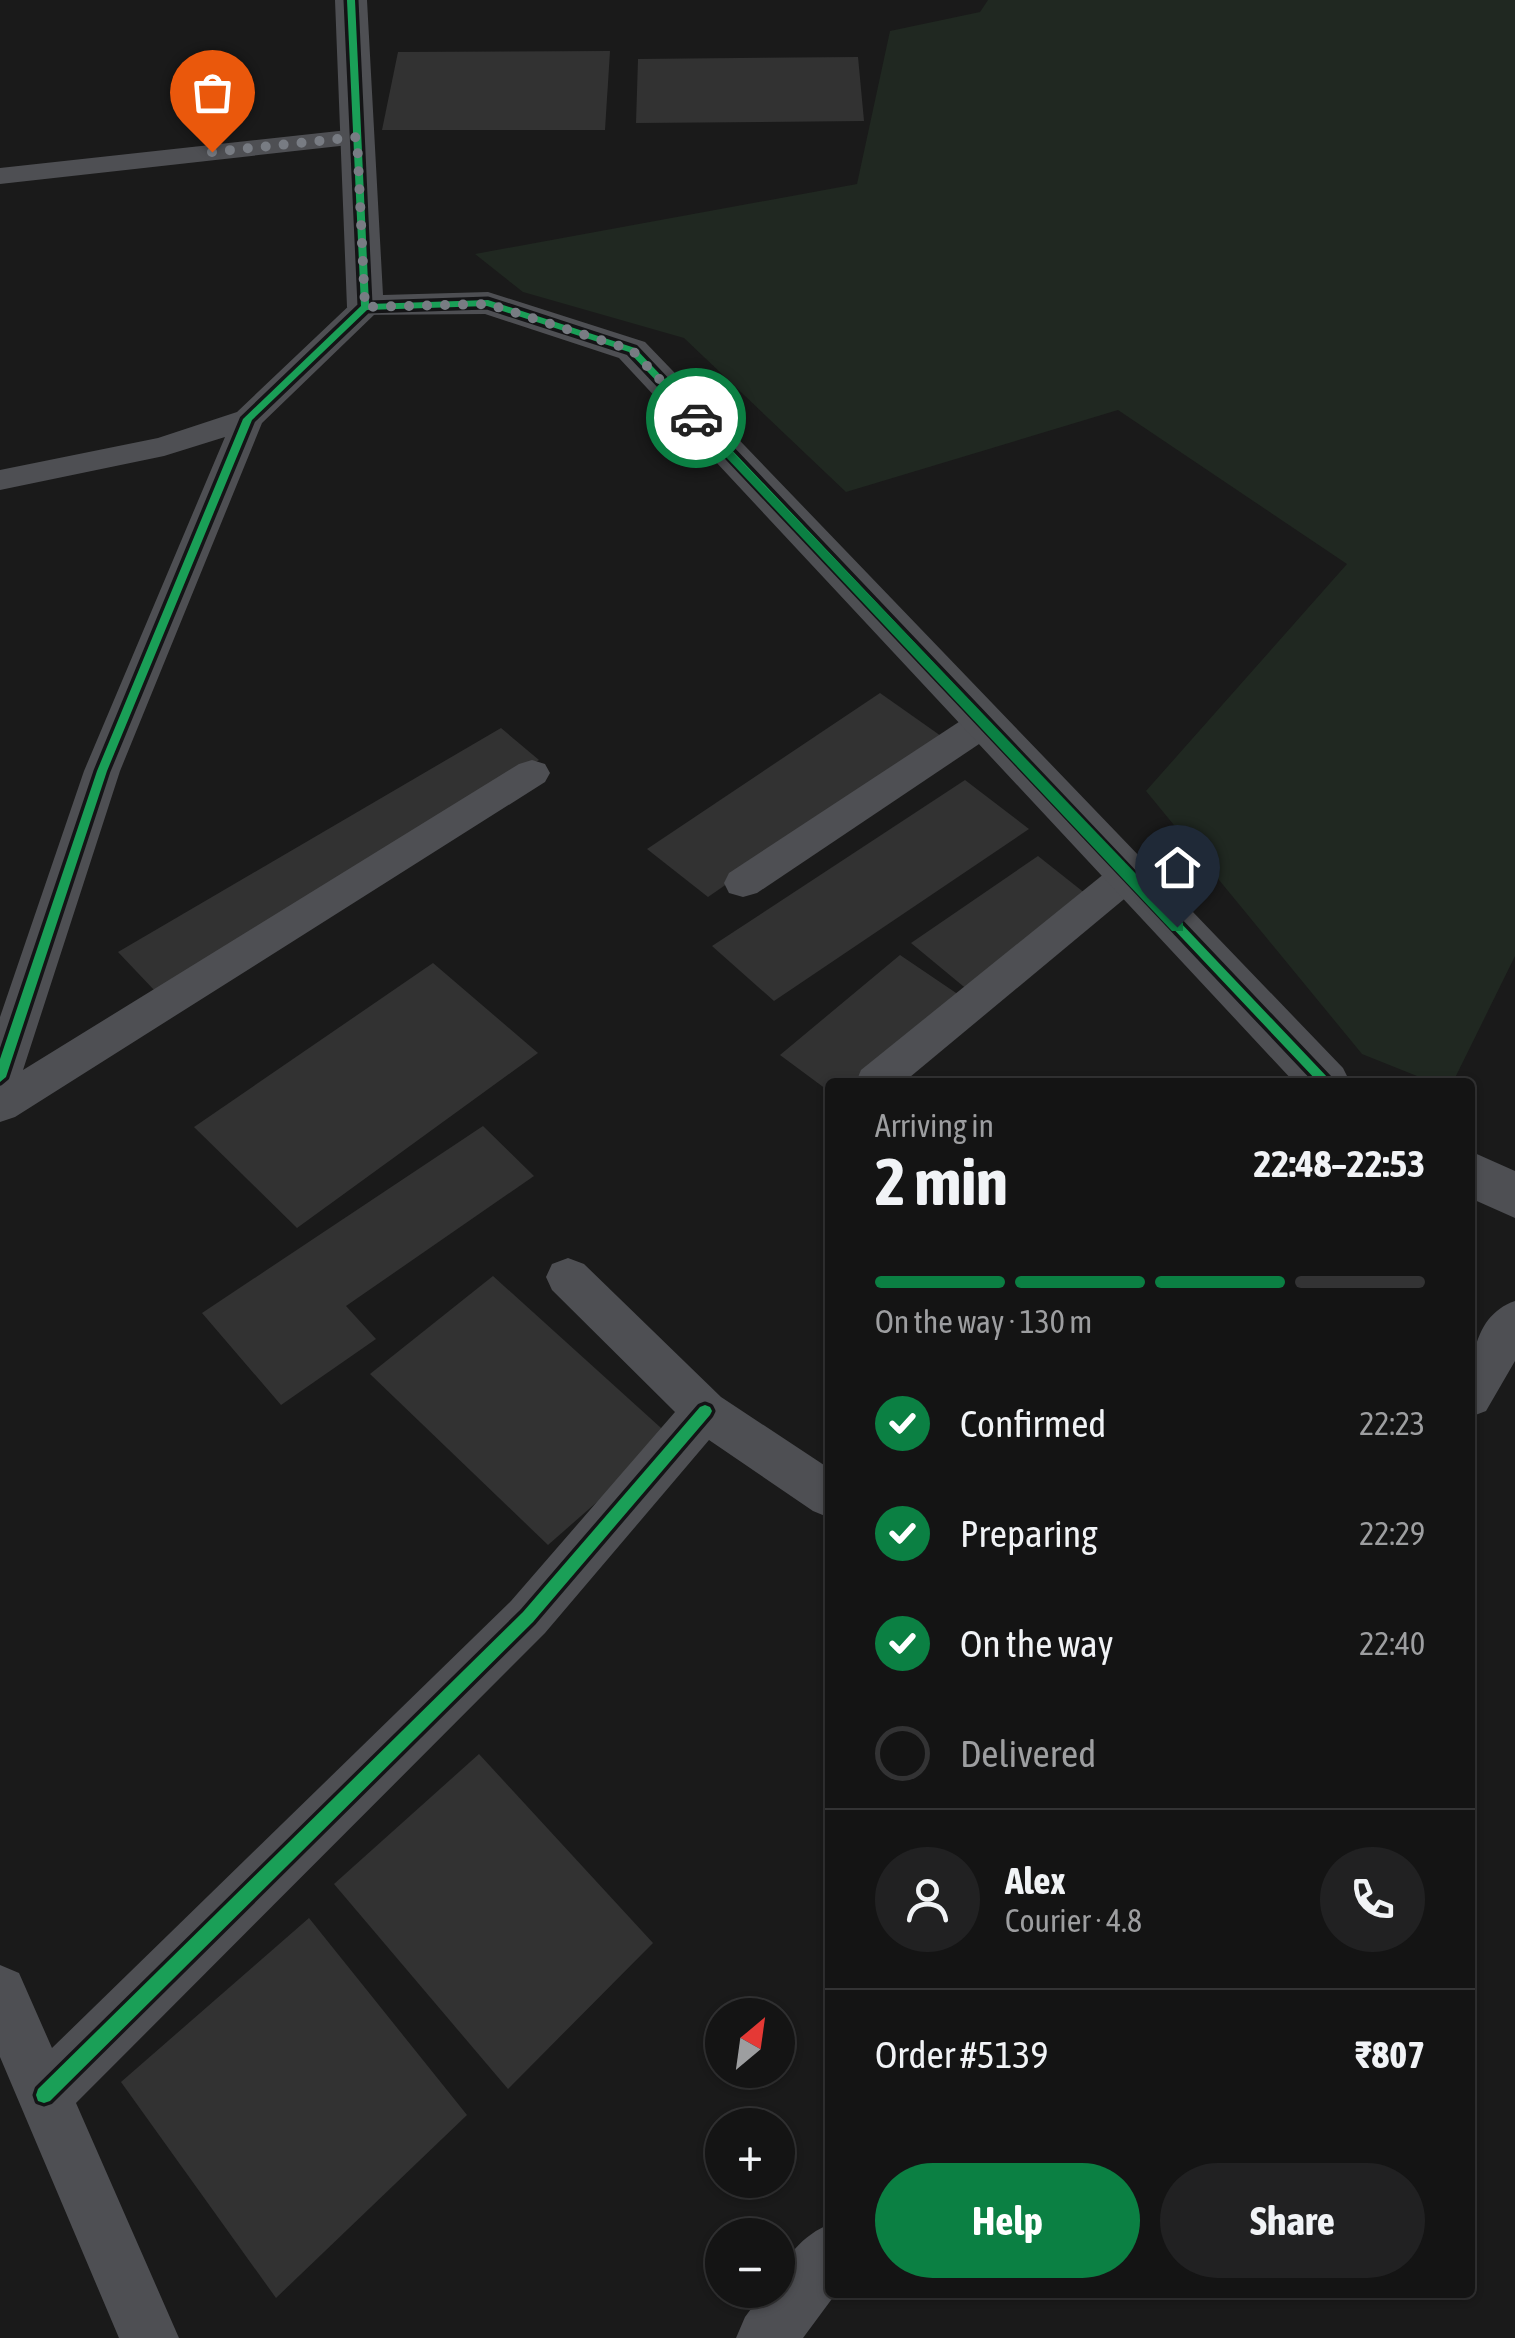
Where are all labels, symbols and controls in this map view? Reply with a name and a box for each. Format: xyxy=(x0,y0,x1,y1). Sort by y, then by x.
pin xyxy=(170,50,255,153)
icon: bag xyxy=(185,65,240,120)
courier xyxy=(646,368,746,468)
icon: car xyxy=(669,391,724,446)
pin xyxy=(1135,825,1220,928)
icon: home xyxy=(1150,840,1205,895)
text: Arriving in xyxy=(875,1107,994,1144)
text: 22:48–22:53 xyxy=(1253,1142,1425,1185)
text: 2 min xyxy=(875,1144,1008,1219)
text: On the way · 130 m xyxy=(875,1303,1092,1340)
icon: check xyxy=(875,1396,930,1451)
text: Confirmed xyxy=(960,1402,1106,1445)
text: 22:23 xyxy=(1359,1405,1425,1442)
icon: check xyxy=(875,1506,930,1561)
text: Preparing xyxy=(960,1512,1098,1555)
text: 22:29 xyxy=(1359,1515,1425,1552)
icon: check xyxy=(875,1616,930,1671)
text: On the way xyxy=(960,1622,1113,1665)
text: 22:40 xyxy=(1359,1625,1425,1662)
text: Delivered xyxy=(960,1732,1096,1775)
button: person xyxy=(875,1847,980,1952)
button: phone xyxy=(1320,1847,1425,1952)
text: Alex xyxy=(1005,1859,1066,1902)
text: Courier · 4.8 xyxy=(1005,1902,1142,1939)
north arrow xyxy=(705,1998,795,2088)
map controls xyxy=(705,1998,795,2308)
text: Order #5139 xyxy=(875,2033,1048,2076)
text: ₹807 xyxy=(1355,2033,1425,2076)
button: + xyxy=(705,2108,795,2198)
button: Help xyxy=(875,2163,1140,2278)
button: Share xyxy=(1160,2163,1425,2278)
button: − xyxy=(705,2218,795,2308)

